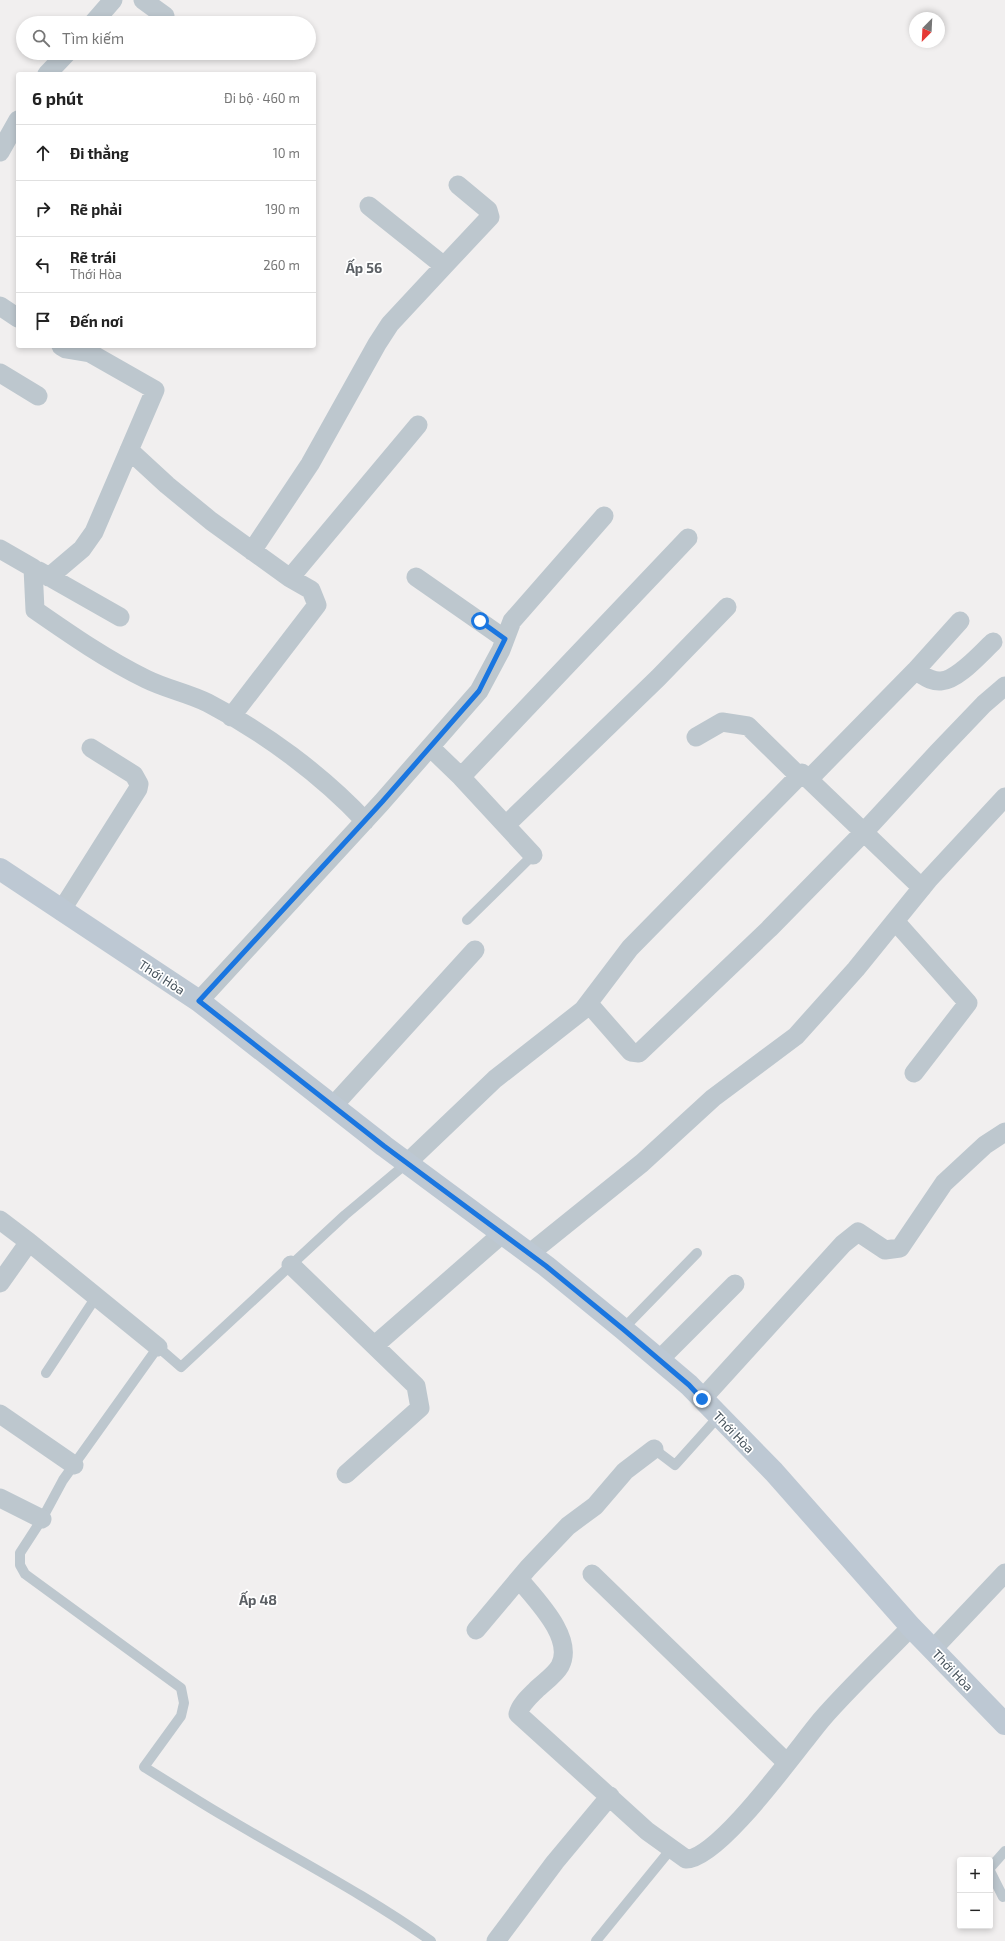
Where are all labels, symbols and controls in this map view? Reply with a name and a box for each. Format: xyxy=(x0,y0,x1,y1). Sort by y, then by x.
north arrow xyxy=(909,12,945,48)
search box xyxy=(16,16,316,60)
icon: search xyxy=(30,27,52,49)
text: Tìm kiếm xyxy=(62,29,124,47)
text: 6 phút xyxy=(32,88,83,108)
text: Đi bộ · 460 m xyxy=(224,90,300,106)
icon: ahead xyxy=(32,142,54,164)
text: Đi thẳng xyxy=(70,144,129,162)
text: 10 m xyxy=(273,145,300,161)
icon: right xyxy=(32,198,54,220)
text: Rẽ phải xyxy=(70,200,122,218)
text: 190 m xyxy=(265,201,300,217)
text: Rẽ trái xyxy=(70,248,116,266)
icon: left xyxy=(32,254,54,276)
text: 260 m xyxy=(263,257,300,273)
district label: Ấp 56 xyxy=(346,258,382,276)
text: Thới Hòa xyxy=(70,266,122,282)
icon: arrive xyxy=(32,310,54,332)
text: Đến nơi xyxy=(70,312,124,330)
route start xyxy=(471,612,489,630)
street label: Thới Hòa xyxy=(136,956,188,998)
route end xyxy=(693,1390,711,1408)
street label: Thới Hòa xyxy=(710,1408,758,1456)
district label: Ấp 48 xyxy=(239,1590,277,1608)
street label: Thới Hòa xyxy=(929,1646,977,1694)
map controls xyxy=(957,1857,993,1929)
button: + xyxy=(957,1857,993,1893)
button: − xyxy=(957,1893,993,1929)

